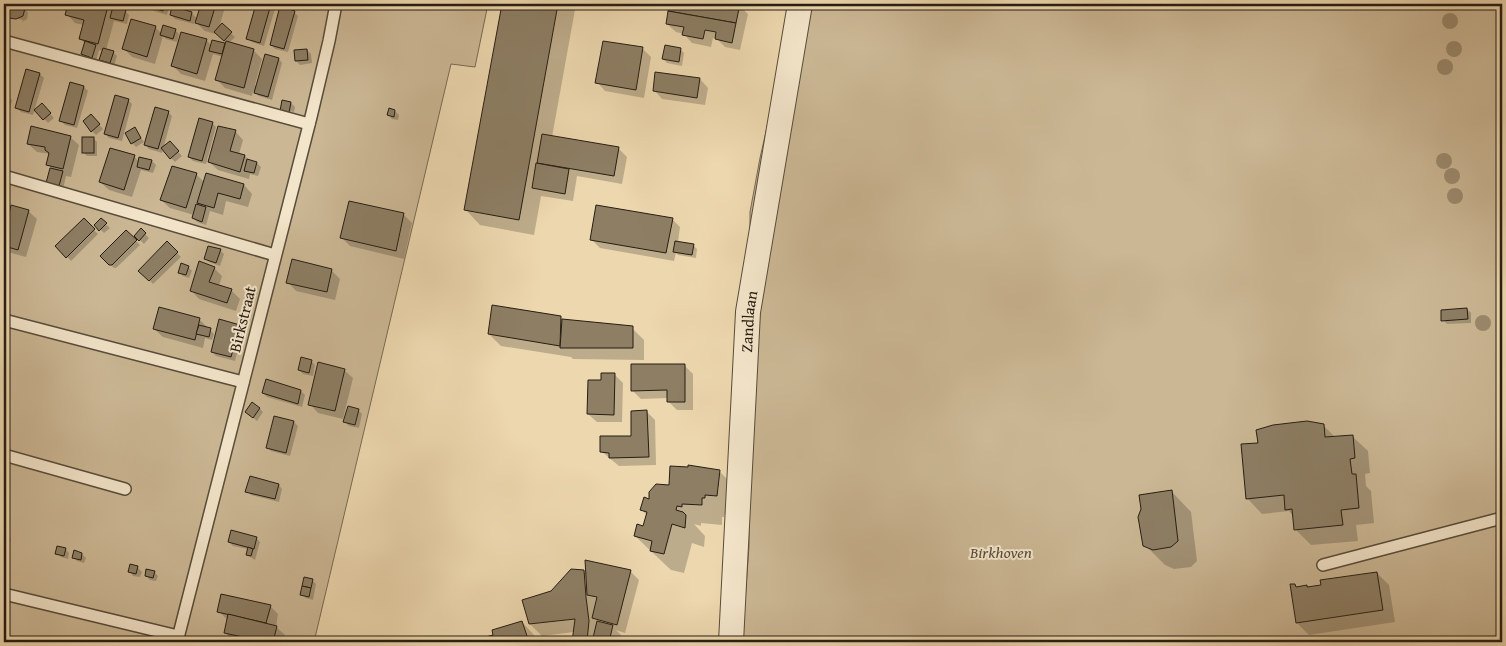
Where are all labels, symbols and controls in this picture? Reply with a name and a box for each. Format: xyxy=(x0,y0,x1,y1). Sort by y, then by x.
street label: Birkstraat xyxy=(222,283,262,355)
street label: Zandlaan xyxy=(734,289,763,353)
park label: Birkhoven xyxy=(969,540,1032,564)

